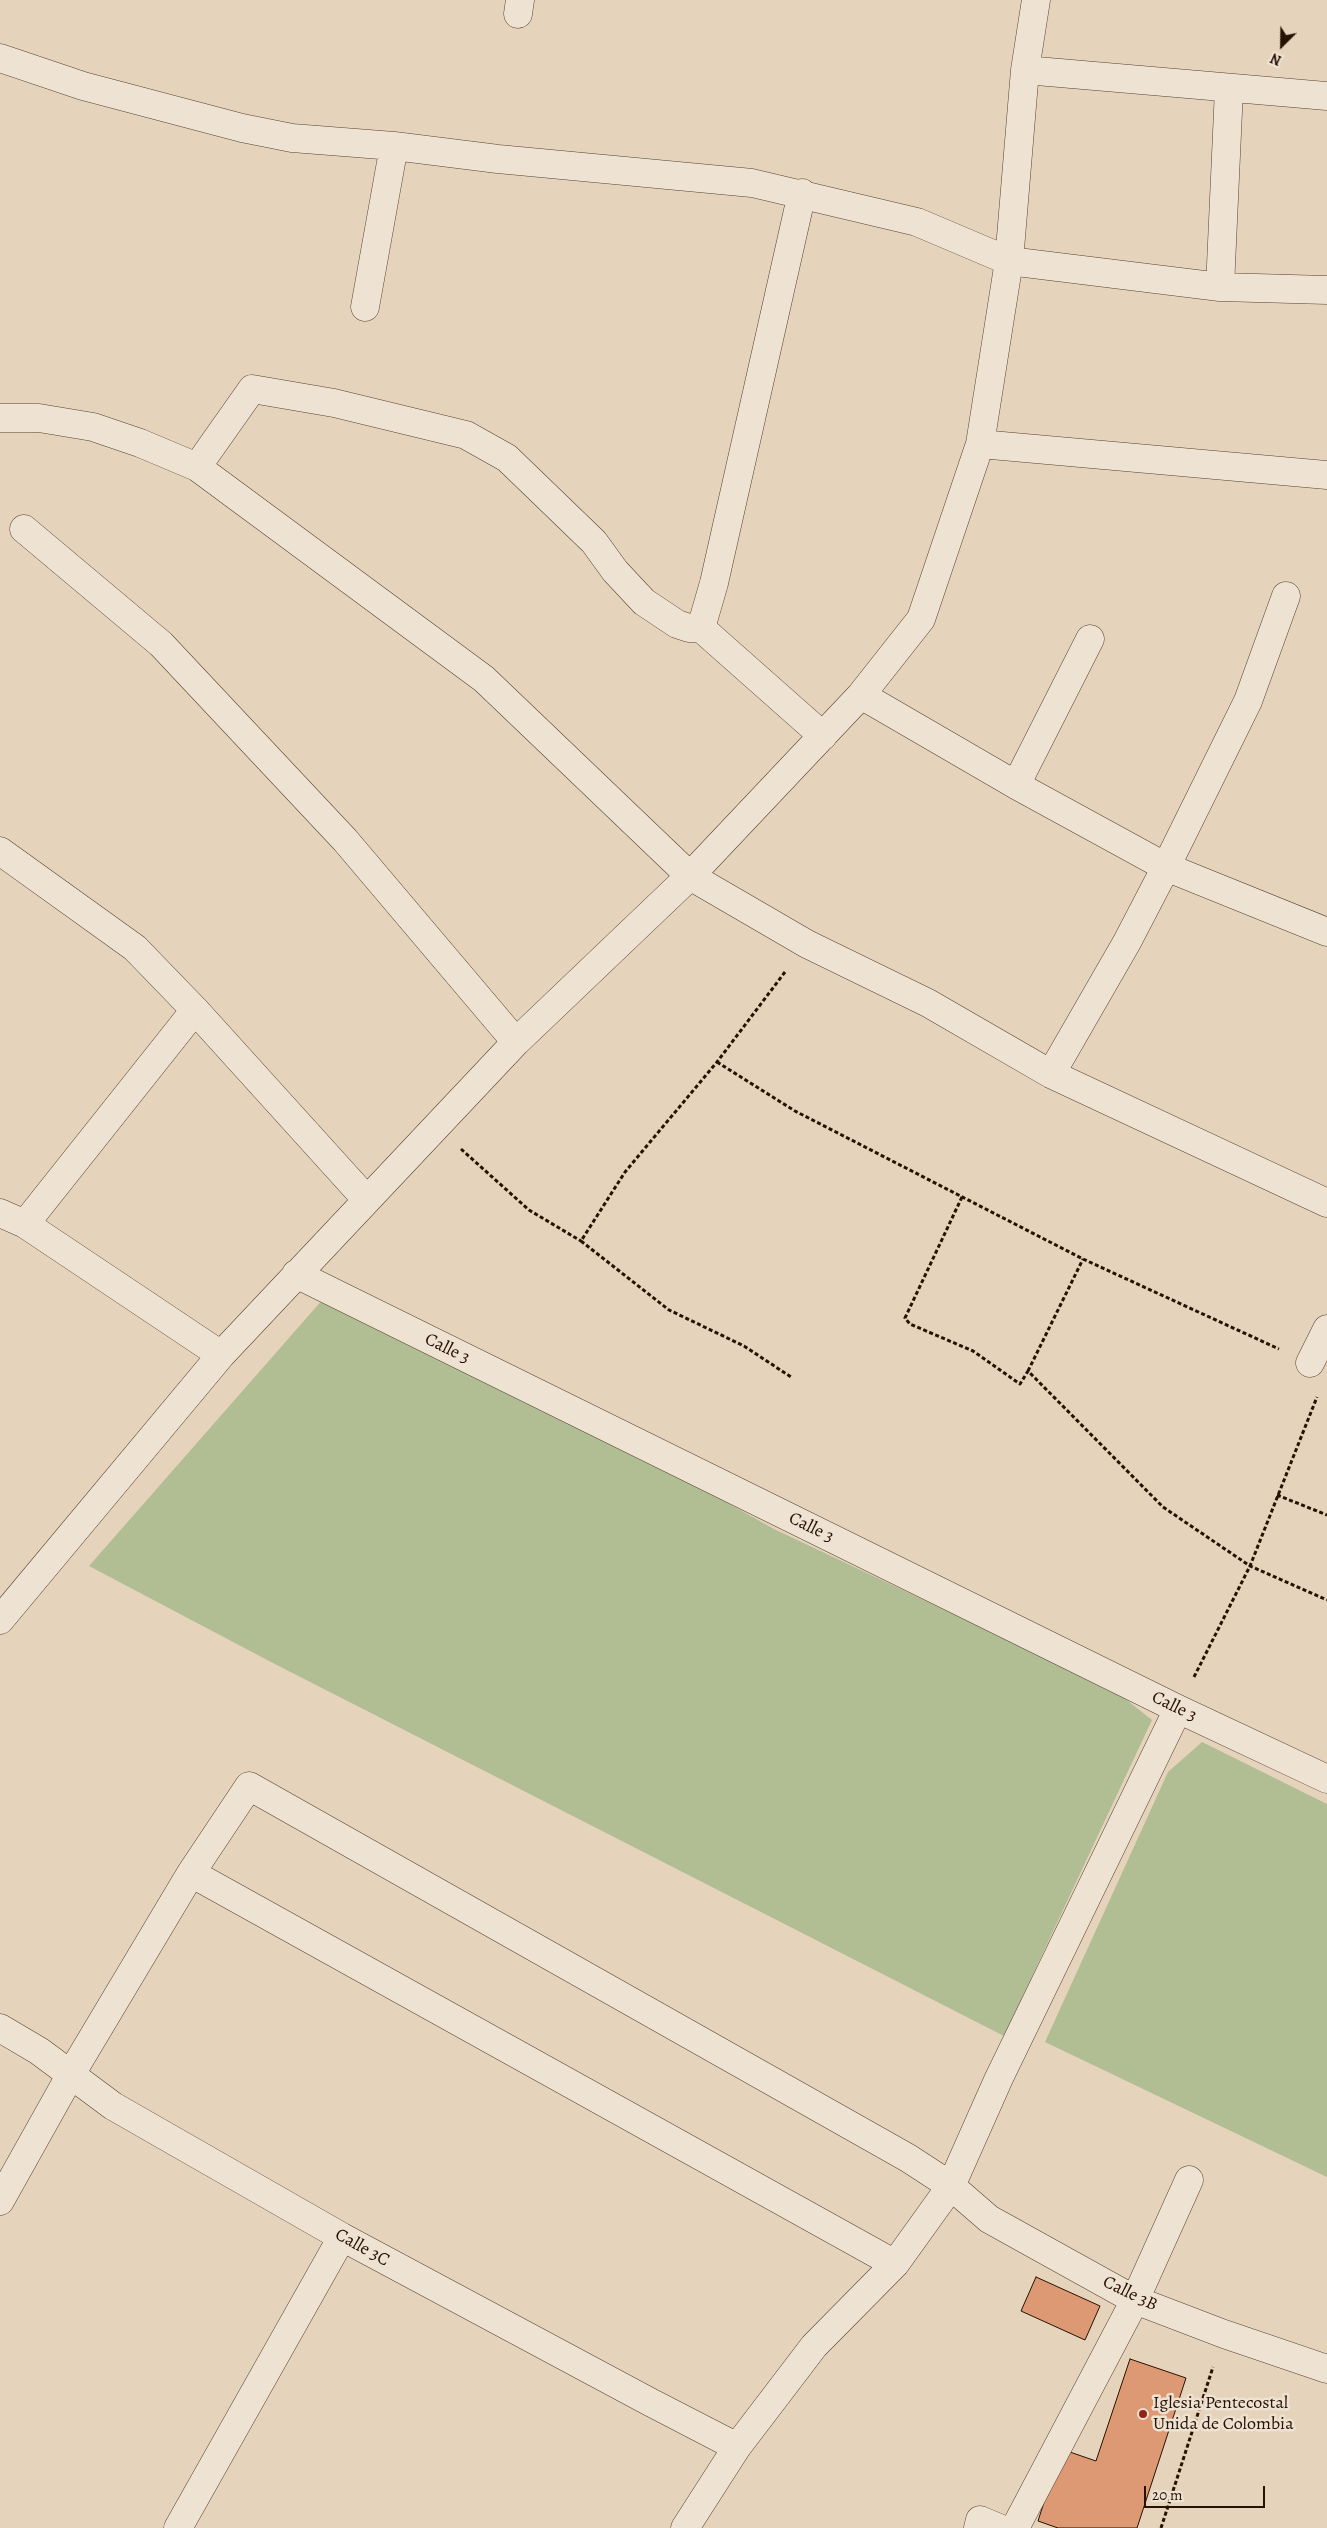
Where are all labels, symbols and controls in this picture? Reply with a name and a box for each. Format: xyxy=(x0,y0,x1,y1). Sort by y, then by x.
north arrow xyxy=(1257,20,1307,70)
text: N xyxy=(1268,49,1284,70)
street label: Calle 3 xyxy=(421,1329,473,1369)
street label: Calle 3 xyxy=(785,1508,837,1548)
street label: Calle 3 xyxy=(1148,1687,1200,1727)
street label: Calle 3C xyxy=(331,2224,393,2272)
street label: Calle 3B xyxy=(1099,2272,1161,2316)
place label: Iglesia Pentecostal Unida de Colombia xyxy=(1153,2393,1294,2436)
marker: Iglesia Pentecostal Unida de Colombia xyxy=(1137,2408,1149,2420)
scale bar xyxy=(1147,2476,1268,2508)
text: 20 m xyxy=(1152,2485,1183,2505)

